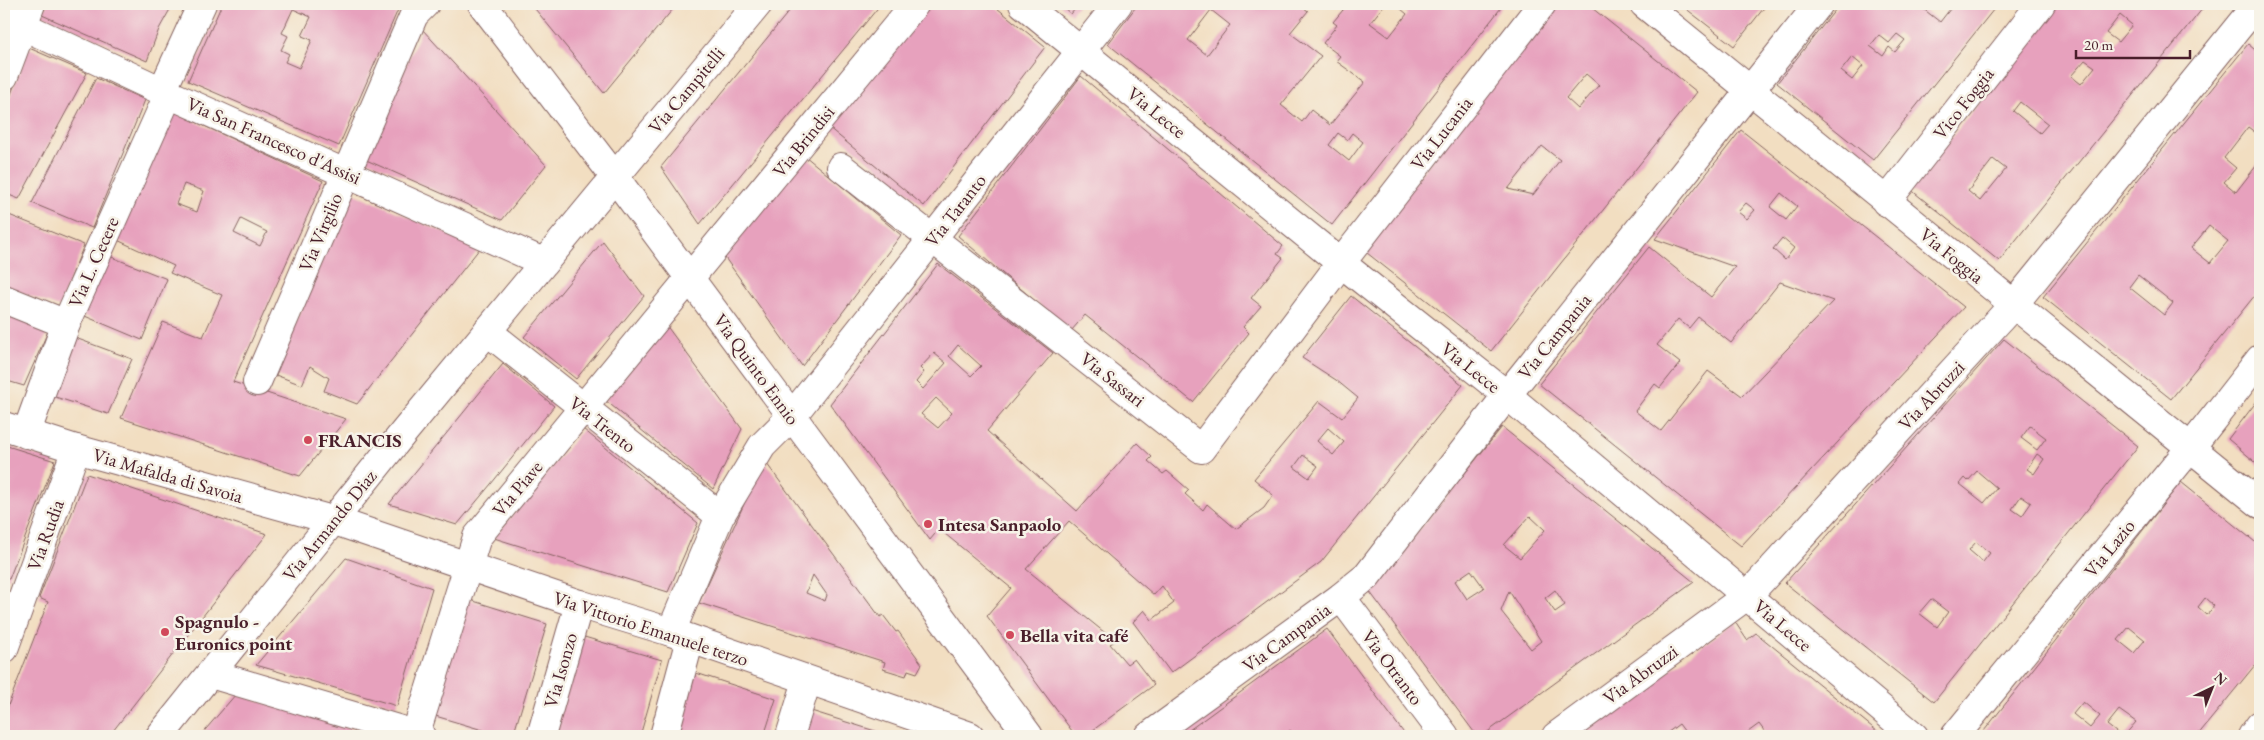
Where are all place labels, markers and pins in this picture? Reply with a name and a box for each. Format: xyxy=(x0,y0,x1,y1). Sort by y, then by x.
place label: FRANCIS xyxy=(318,428,402,453)
marker: FRANCIS xyxy=(302,434,314,446)
place label: Intesa Sanpaolo xyxy=(938,512,1062,537)
marker: Intesa Sanpaolo xyxy=(922,518,934,530)
place label: Spagnulo - Euronics point xyxy=(175,609,292,656)
place label: Bella vita café xyxy=(1020,623,1128,648)
marker: Spagnulo - Euronics point xyxy=(159,626,171,638)
marker: Bella vita café xyxy=(1004,629,1016,641)

